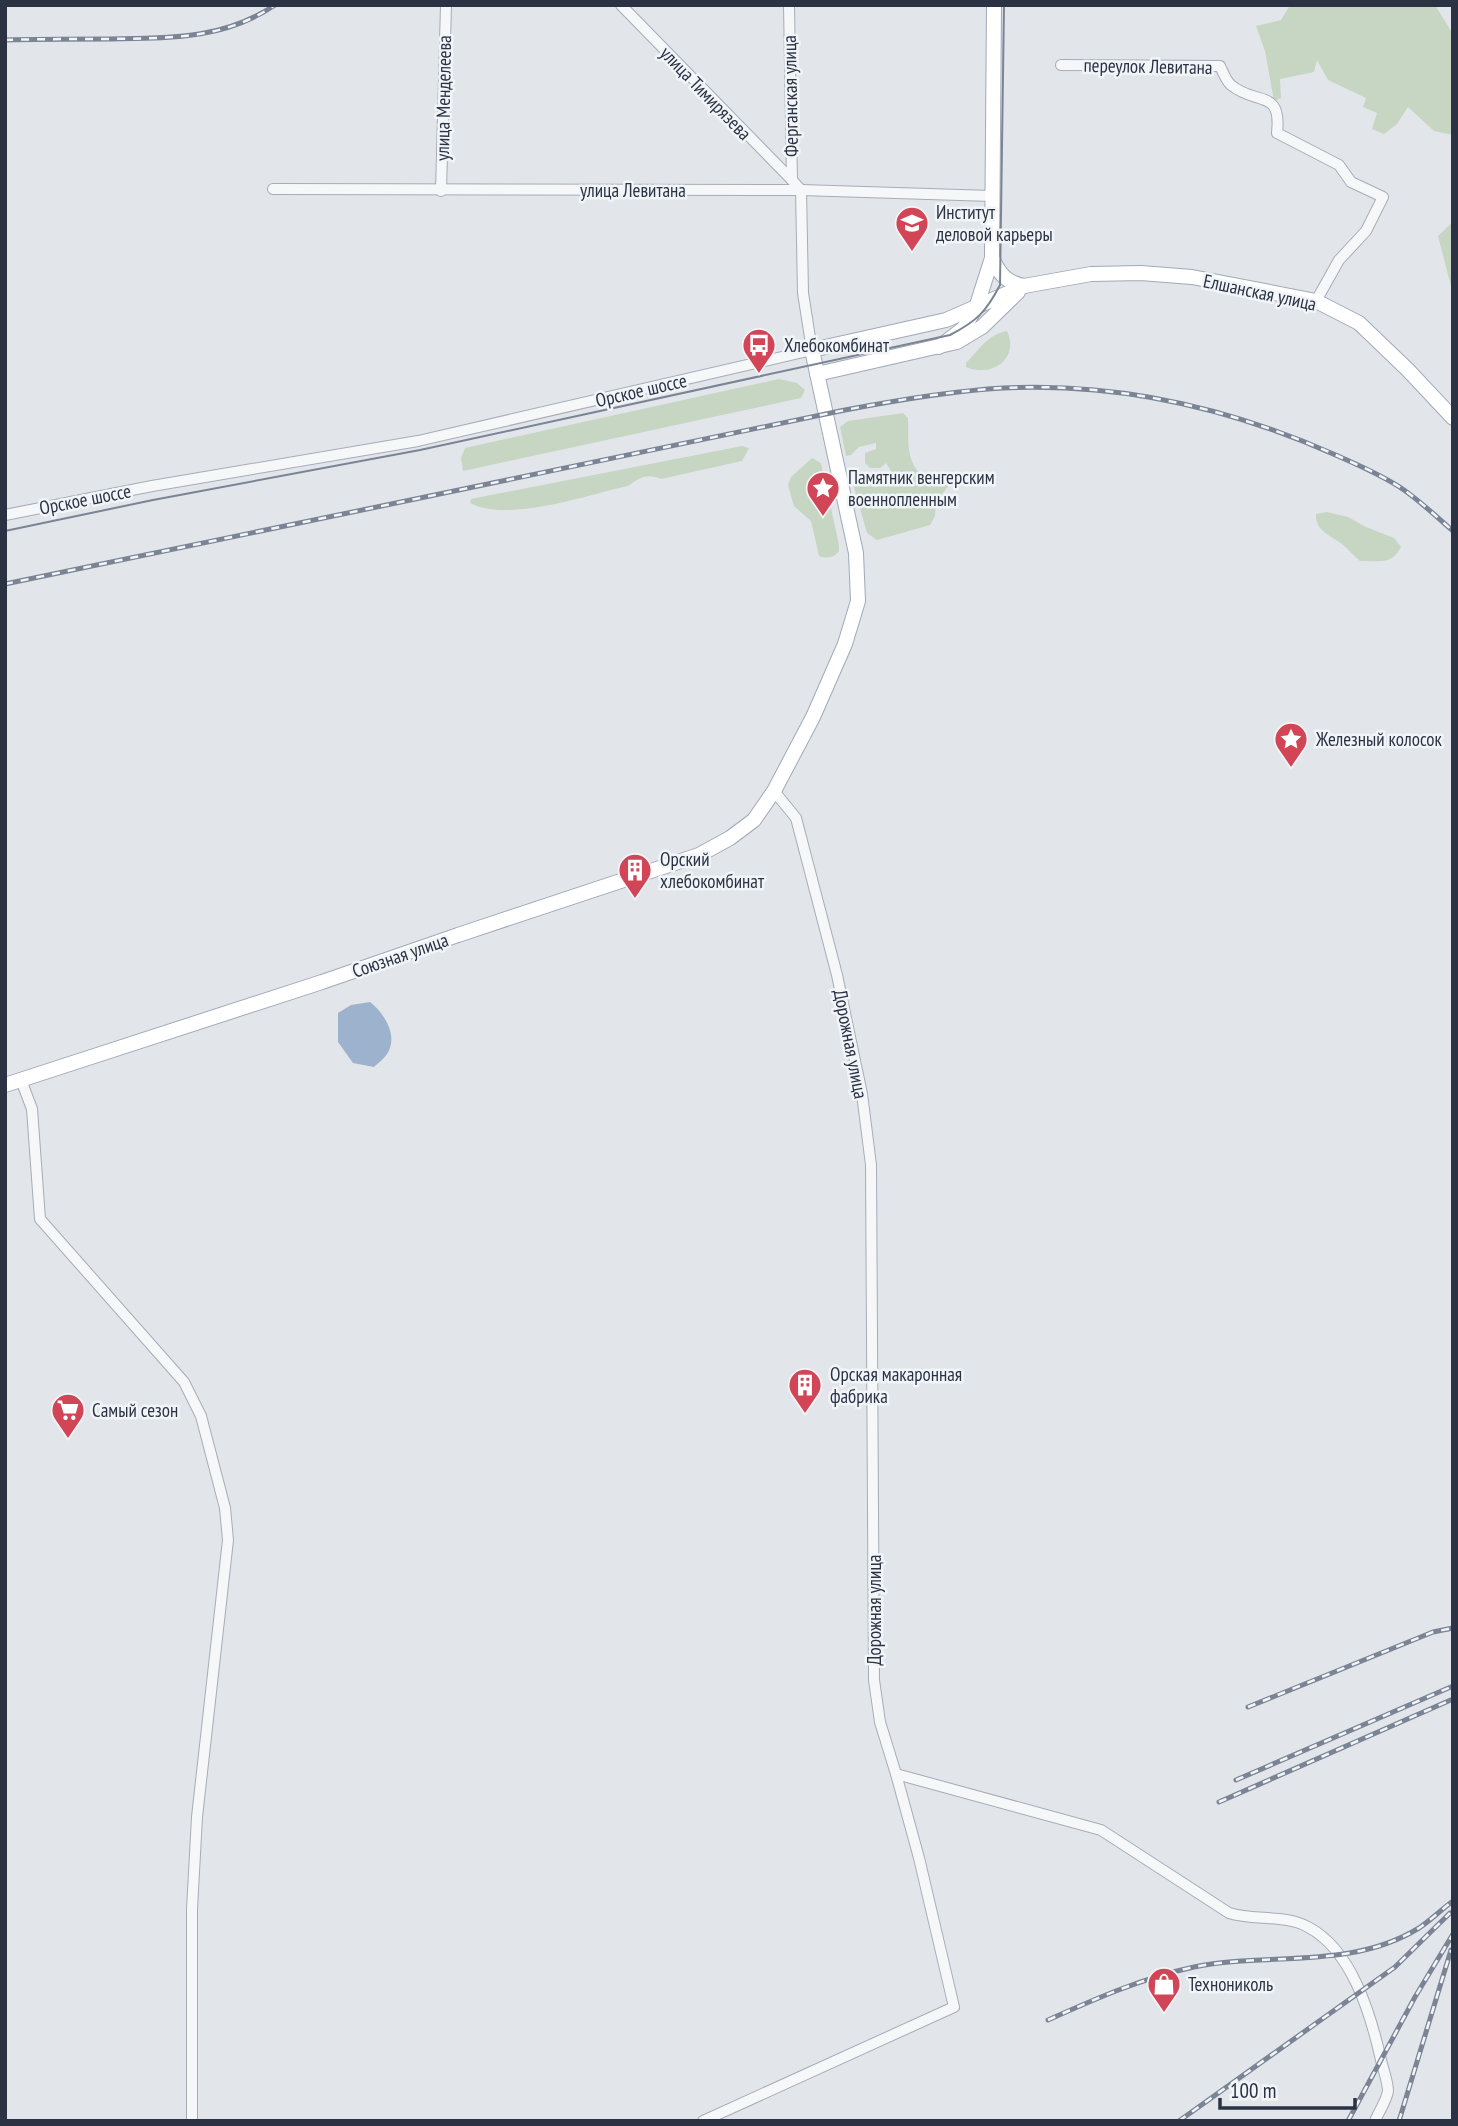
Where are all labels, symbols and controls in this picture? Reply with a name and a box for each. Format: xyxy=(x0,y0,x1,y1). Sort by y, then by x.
street label: улица Менделеева xyxy=(430,35,456,161)
street label: Ферганская улица xyxy=(777,35,803,157)
street label: улица Тимирязева xyxy=(655,41,757,145)
street label: переулок Левитана xyxy=(1083,53,1213,79)
street label: улица Левитана xyxy=(580,178,686,202)
place label: Институт деловой карьеры xyxy=(936,200,1053,246)
school or university icon: Институт деловой карьеры xyxy=(893,204,931,253)
street label: Елшанская улица xyxy=(1201,268,1319,316)
bus stop icon: Хлебокомбинат xyxy=(740,326,778,375)
place label: Хлебокомбинат xyxy=(784,333,890,357)
street label: Орское шоссе xyxy=(593,368,689,412)
place label: Памятник венгерским военнопленным xyxy=(848,465,995,511)
place icon: Памятник венгерским военнопленным xyxy=(804,469,842,518)
street label: Орское шоссе xyxy=(37,478,133,520)
place icon: Железный колосок xyxy=(1272,720,1310,769)
place label: Железный колосок xyxy=(1315,727,1443,751)
place label: Орский хлебокомбинат xyxy=(660,847,765,893)
building icon: Орский хлебокомбинат xyxy=(616,851,654,900)
street label: Союзная улица xyxy=(349,927,451,983)
street label: Дорожная улица xyxy=(829,987,873,1101)
place label: Орская макаронная фабрика xyxy=(830,1362,962,1408)
building icon: Орская макаронная фабрика xyxy=(786,1366,824,1415)
supermarket icon: Самый сезон xyxy=(49,1391,87,1440)
place label: Самый сезон xyxy=(92,1398,178,1422)
street label: Дорожная улица xyxy=(862,1555,886,1665)
shop icon: Технониколь xyxy=(1145,1965,1183,2014)
place label: Технониколь xyxy=(1188,1972,1273,1996)
scale bar xyxy=(1220,2066,1355,2110)
text: 100 m xyxy=(1230,2077,1276,2104)

